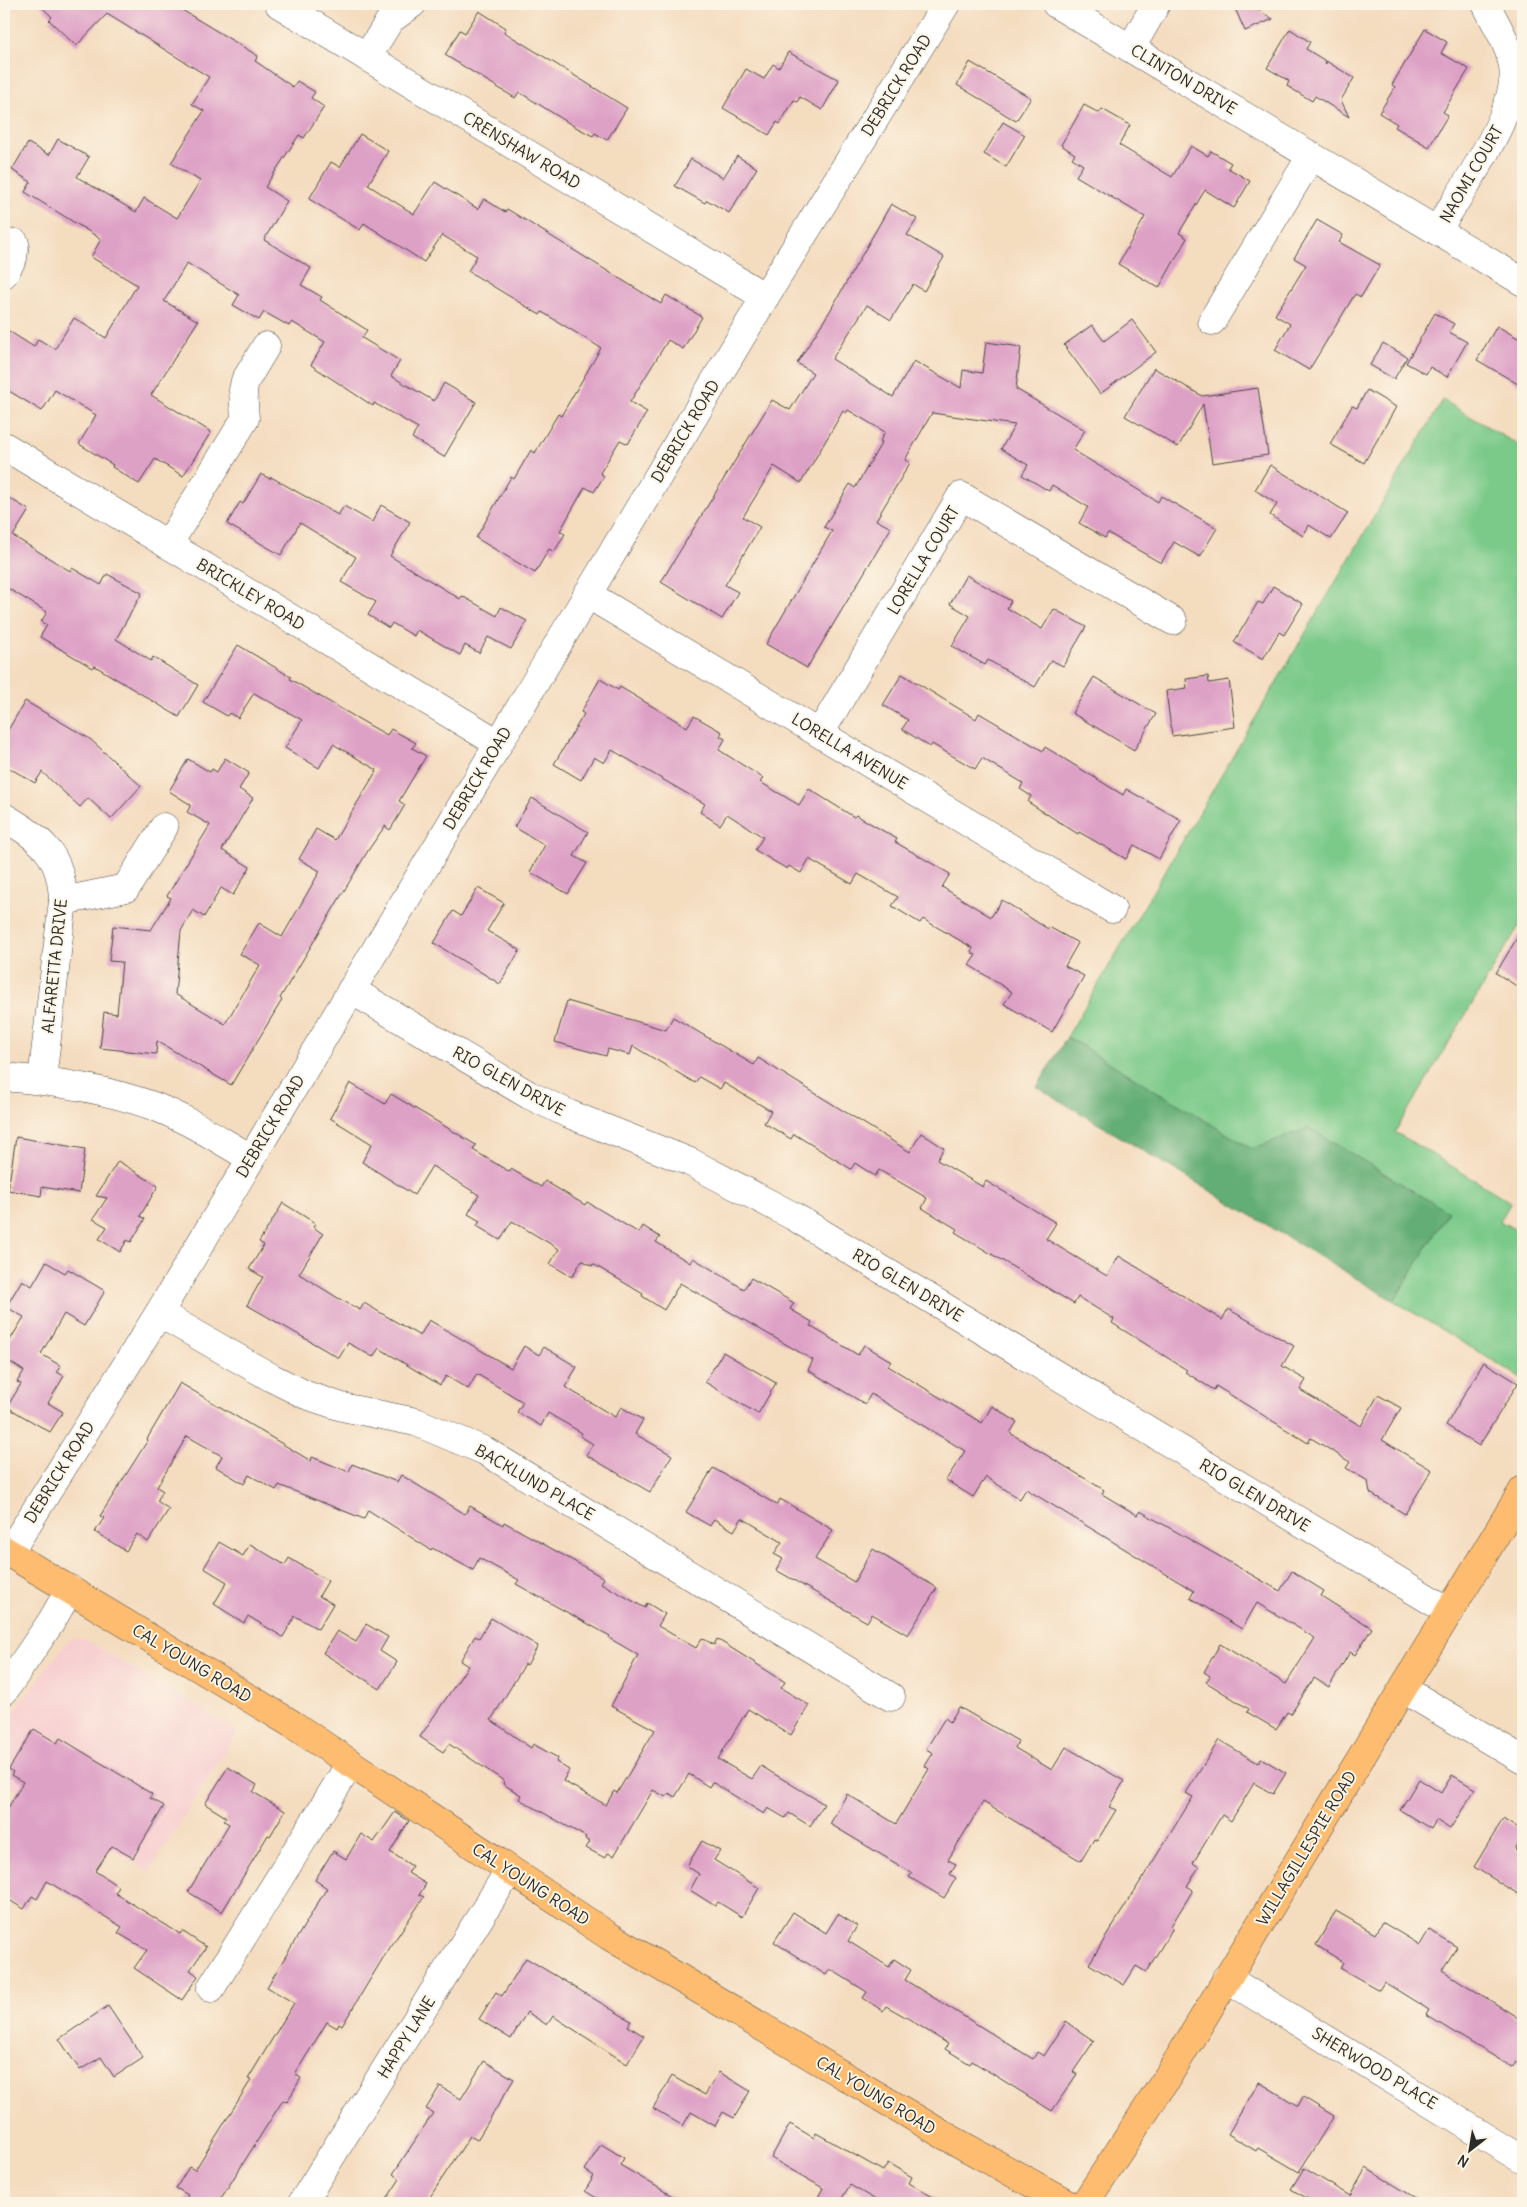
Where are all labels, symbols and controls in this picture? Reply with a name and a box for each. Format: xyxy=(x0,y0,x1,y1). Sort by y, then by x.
street label: DEBRICK ROAD xyxy=(857,30,935,140)
street label: CLINTON DRIVE xyxy=(1127,39,1241,119)
street label: CRENSHAW ROAD xyxy=(459,107,585,193)
street label: NAOMI COURT xyxy=(1435,122,1507,226)
street label: DEBRICK ROAD xyxy=(646,376,724,486)
street label: LORELLA COURT xyxy=(883,502,963,618)
street label: BRICKLEY ROAD xyxy=(193,554,309,634)
street label: LORELLA AVENUE xyxy=(788,708,912,794)
street label: DEBRICK ROAD xyxy=(438,723,516,833)
street label: ALFARETTA DRIVE xyxy=(37,898,71,1034)
street label: RIO GLEN DRIVE xyxy=(449,1042,569,1120)
street label: DEBRICK ROAD xyxy=(231,1071,309,1181)
street label: RIO GLEN DRIVE xyxy=(849,1244,967,1326)
street label: DEBRICK ROAD xyxy=(20,1417,98,1527)
street label: BACKLUND PLACE xyxy=(472,1440,598,1524)
street label: RIO GLEN DRIVE xyxy=(1196,1454,1314,1536)
street label: CAL YOUNG ROAD xyxy=(129,1619,255,1707)
street label: WILLAGILLESPIE ROAD xyxy=(1252,1767,1360,1929)
street label: CAL YOUNG ROAD xyxy=(469,1839,593,1929)
street label: HAPPY LANE xyxy=(373,1992,439,2082)
street label: SHERWOOD PLACE xyxy=(1309,2023,1441,2113)
street label: CAL YOUNG ROAD xyxy=(813,2051,939,2139)
north arrow xyxy=(1444,2124,1494,2174)
text: N xyxy=(1455,2151,1472,2171)

